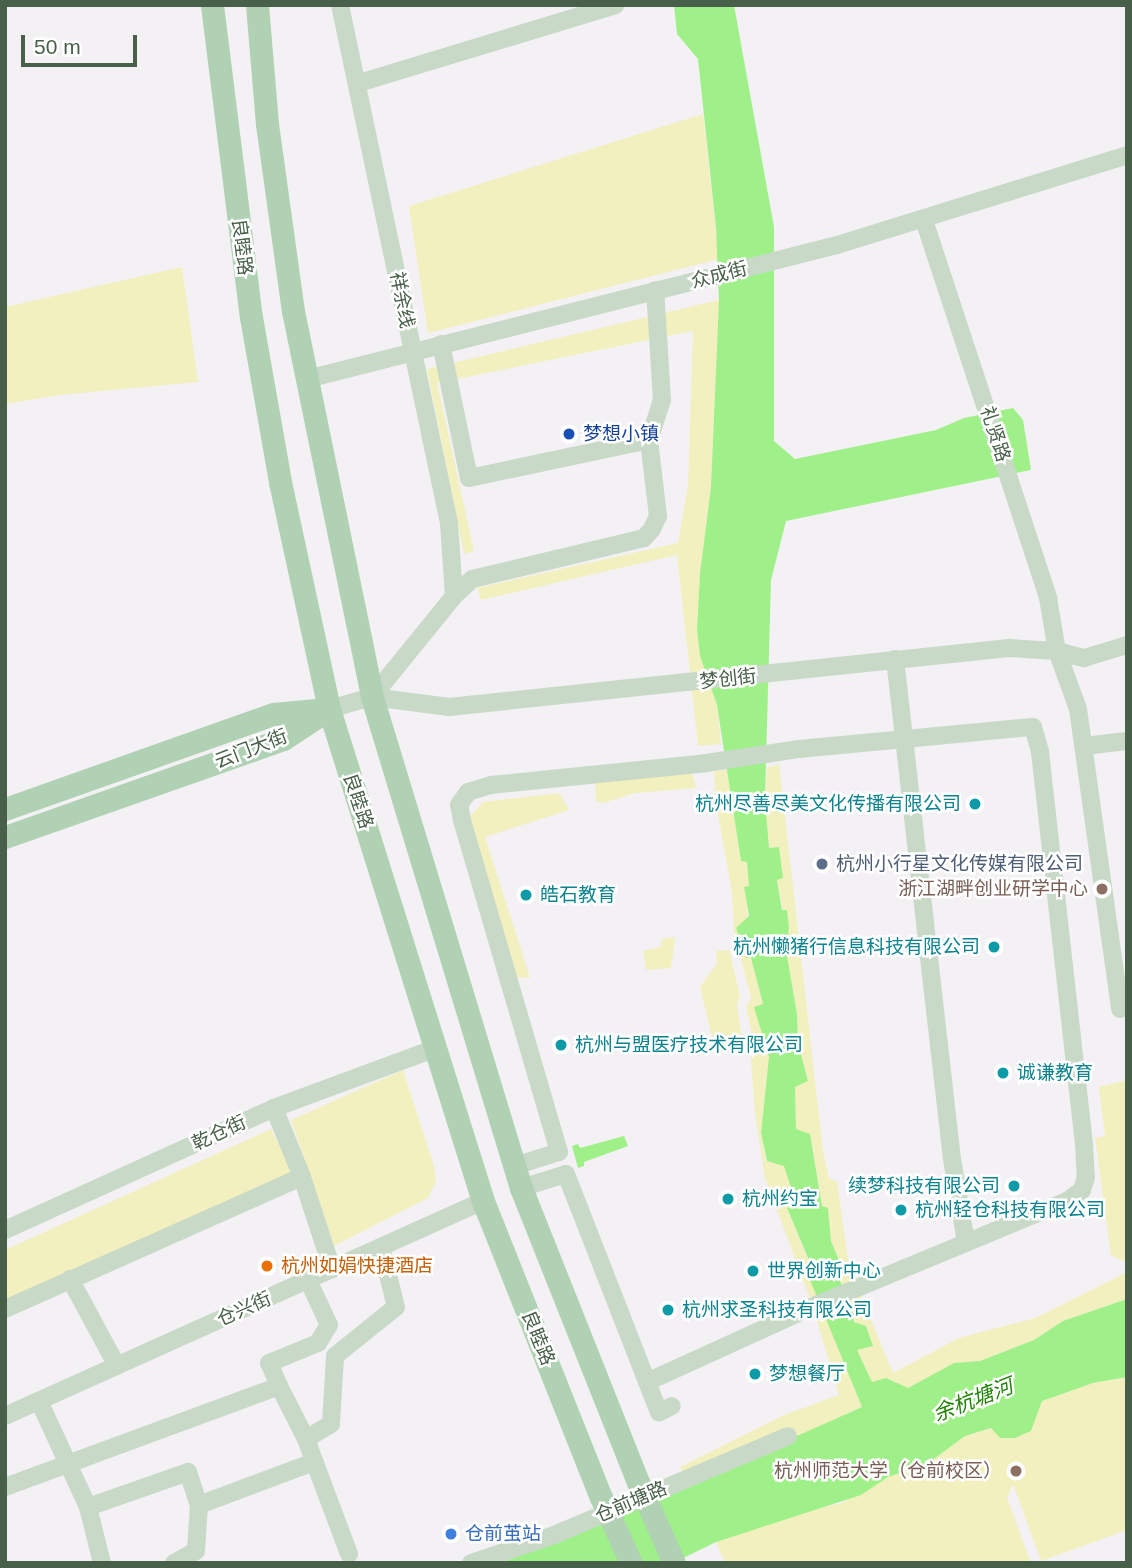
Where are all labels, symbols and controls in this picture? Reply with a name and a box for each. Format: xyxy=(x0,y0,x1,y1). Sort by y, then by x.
scale bar xyxy=(24,21,140,65)
text: 50 m xyxy=(34,35,81,58)
street label: 良睦路 xyxy=(227,217,257,277)
street label: 众成街 xyxy=(689,257,749,293)
street label: 祥余线 xyxy=(385,270,419,330)
street label: 礼贤路 xyxy=(975,403,1015,465)
place label: 梦想小镇 xyxy=(583,423,659,445)
marker: 梦想小镇 xyxy=(561,426,577,442)
street label: 梦创街 xyxy=(698,665,758,693)
street label: 云门大街 xyxy=(211,725,291,773)
street label: 良睦路 xyxy=(338,770,378,832)
place label: 杭州尽善尽美文化传播有限公司 xyxy=(695,793,961,815)
marker: 杭州尽善尽美文化传播有限公司 xyxy=(967,796,983,812)
place label: 杭州小行星文化传媒有限公司 xyxy=(836,853,1083,875)
marker: 杭州小行星文化传媒有限公司 xyxy=(814,856,830,872)
place label: 浙江湖畔创业研学中心 xyxy=(898,878,1088,900)
marker: 浙江湖畔创业研学中心 xyxy=(1094,881,1110,897)
place label: 皓石教育 xyxy=(540,884,616,906)
marker: 皓石教育 xyxy=(518,887,534,903)
place label: 杭州懒猪行信息科技有限公司 xyxy=(733,936,980,958)
marker: 杭州懒猪行信息科技有限公司 xyxy=(986,939,1002,955)
place label: 杭州与盟医疗技术有限公司 xyxy=(575,1034,803,1056)
marker: 杭州与盟医疗技术有限公司 xyxy=(553,1037,569,1053)
place label: 诚谦教育 xyxy=(1017,1062,1093,1084)
marker: 诚谦教育 xyxy=(995,1065,1011,1081)
street label: 乾仓街 xyxy=(188,1111,250,1155)
place label: 续梦科技有限公司 xyxy=(848,1175,1000,1197)
marker: 续梦科技有限公司 xyxy=(1006,1178,1022,1194)
place label: 杭州约宝 xyxy=(742,1188,818,1210)
marker: 杭州约宝 xyxy=(720,1191,736,1207)
place label: 杭州轻仓科技有限公司 xyxy=(915,1199,1105,1221)
marker: 杭州轻仓科技有限公司 xyxy=(893,1202,909,1218)
place label: 杭州如娟快捷酒店 xyxy=(281,1255,433,1277)
marker: 杭州如娟快捷酒店 xyxy=(259,1258,275,1274)
place label: 世界创新中心 xyxy=(767,1260,881,1282)
marker: 世界创新中心 xyxy=(745,1263,761,1279)
street label: 仓兴街 xyxy=(213,1287,275,1331)
place label: 杭州求圣科技有限公司 xyxy=(682,1299,872,1321)
marker: 杭州求圣科技有限公司 xyxy=(660,1302,676,1318)
street label: 良睦路 xyxy=(517,1307,559,1369)
place label: 梦想餐厅 xyxy=(769,1363,845,1385)
marker: 梦想餐厅 xyxy=(747,1366,763,1382)
water label: 余杭塘河 xyxy=(929,1373,1017,1427)
place label: 杭州师范大学（仓前校区） xyxy=(774,1460,1002,1482)
marker: 杭州师范大学（仓前校区） xyxy=(1008,1463,1024,1479)
street label: 仓前塘路 xyxy=(592,1477,670,1527)
place label: 仓前茧站 xyxy=(465,1523,541,1545)
marker: 仓前茧站 xyxy=(443,1526,459,1542)

